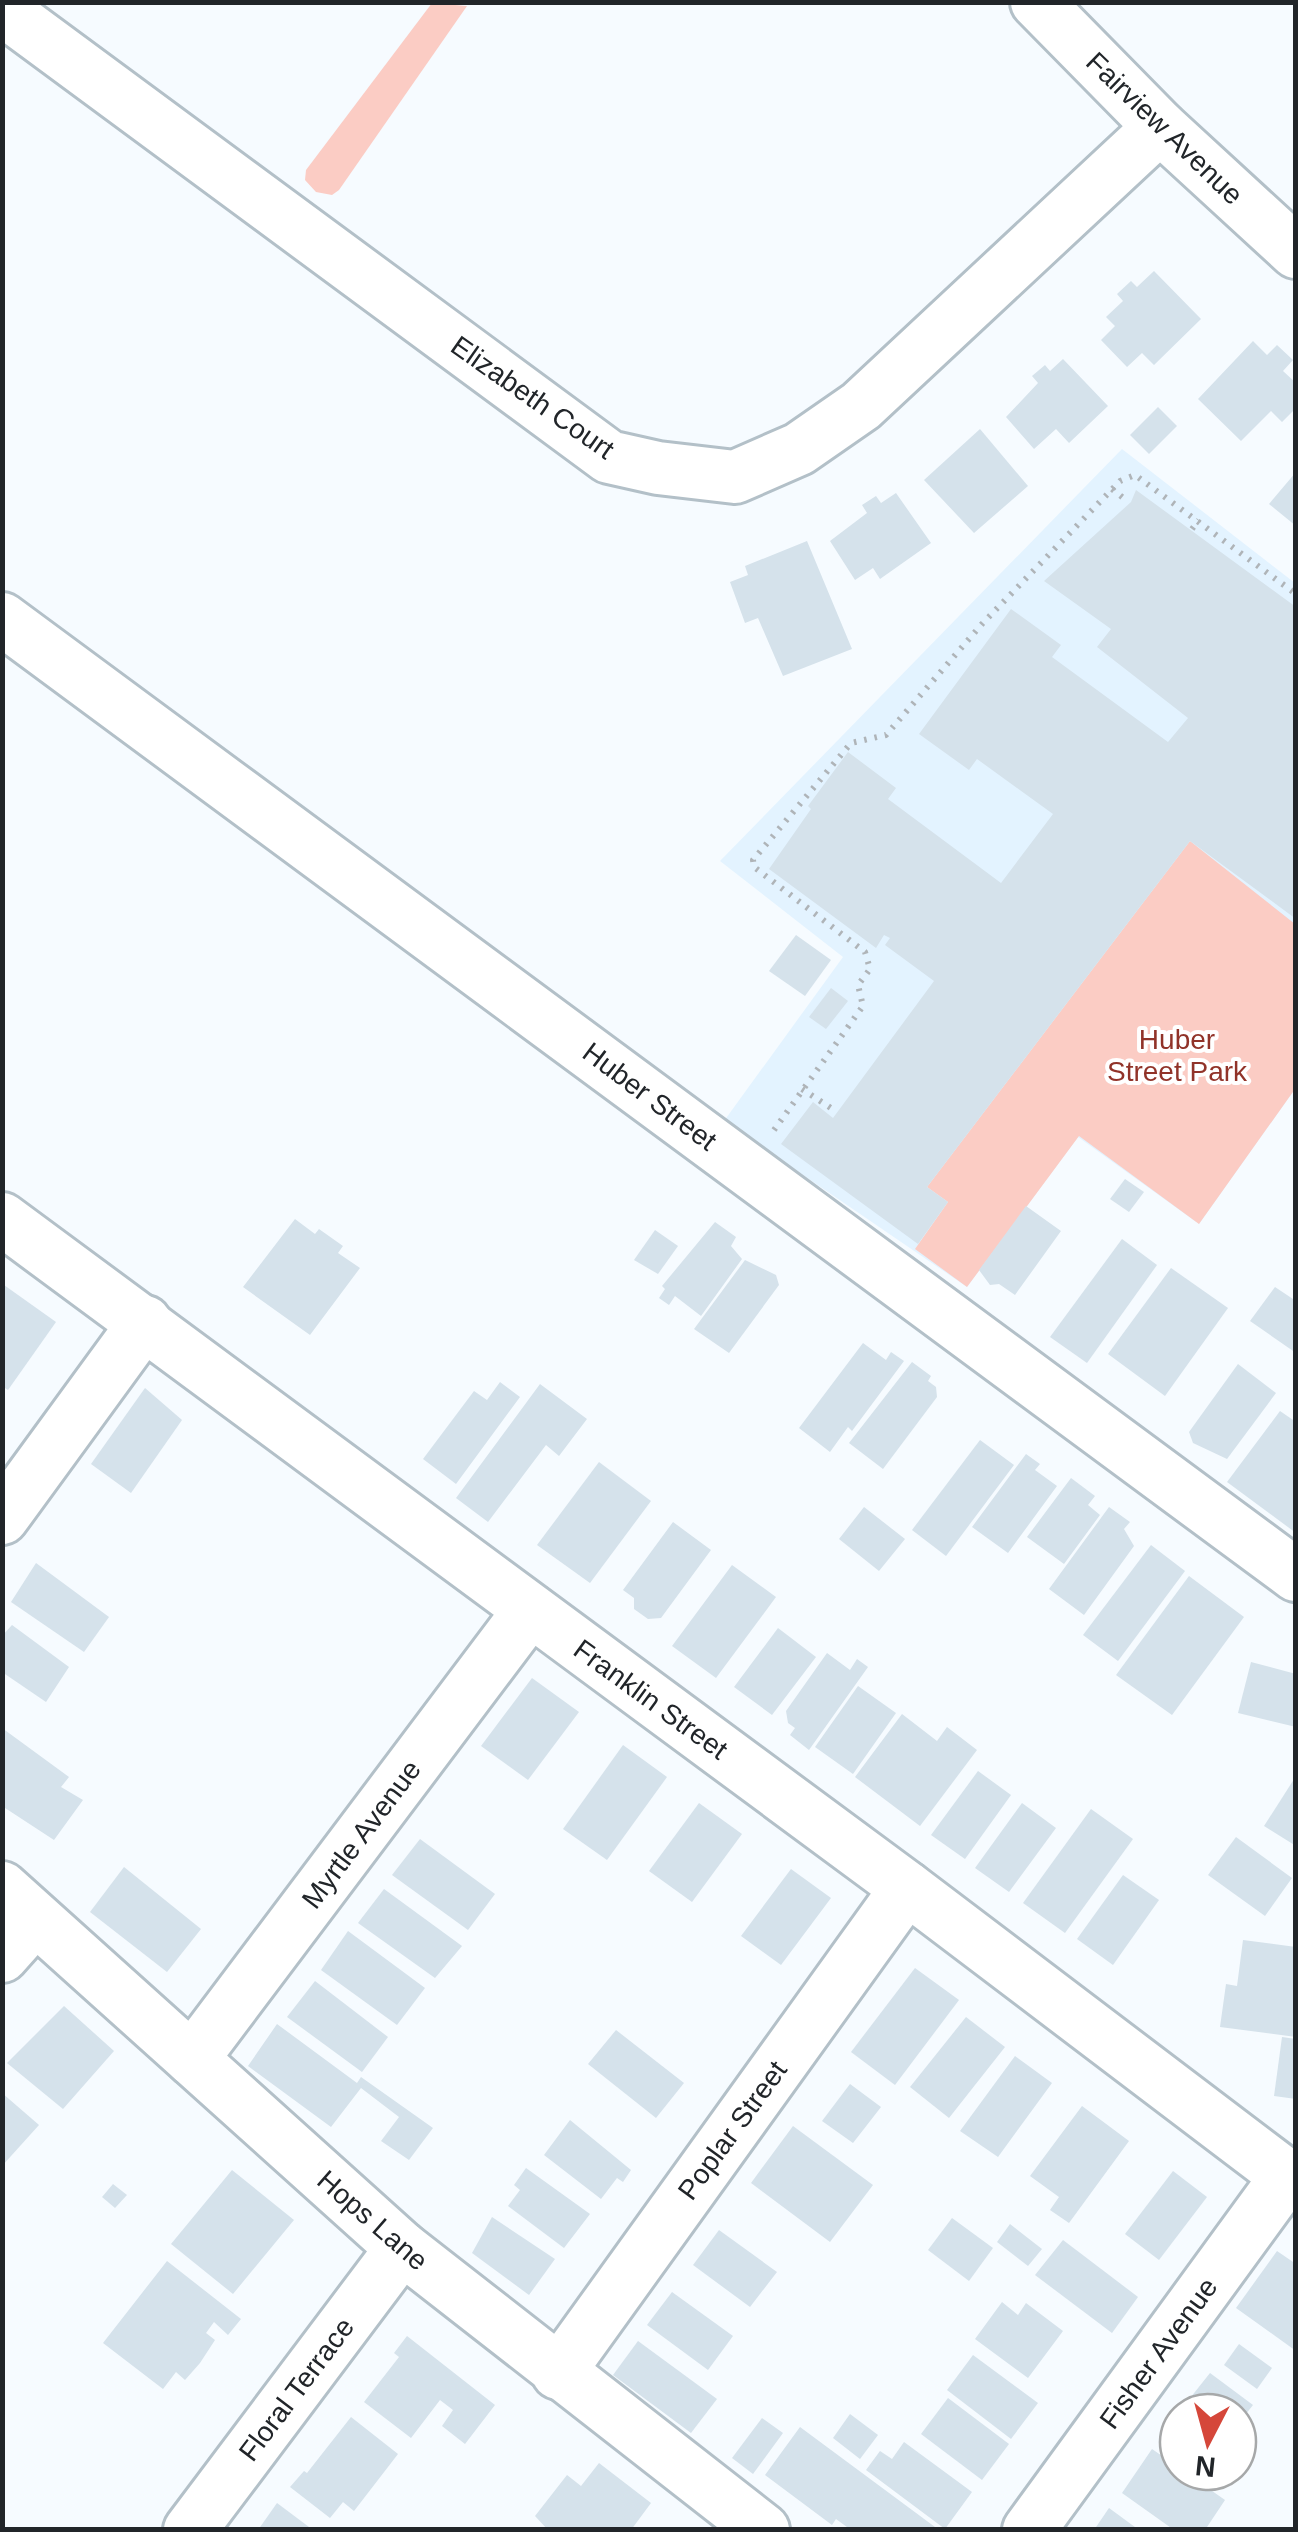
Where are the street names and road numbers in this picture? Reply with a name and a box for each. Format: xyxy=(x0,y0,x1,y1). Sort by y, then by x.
street label: Fairview Avenue xyxy=(1080,46,1249,211)
street label: Elizabeth Court xyxy=(445,330,620,465)
street label: Huber Street xyxy=(577,1036,723,1157)
street label: Franklin Street xyxy=(568,1633,734,1766)
street label: Myrtle Avenue xyxy=(296,1754,427,1914)
street label: Poplar Street xyxy=(672,2055,793,2206)
street label: Hops Lane xyxy=(311,2164,434,2277)
street label: Fisher Avenue xyxy=(1093,2272,1223,2435)
street label: Floral Terrace xyxy=(233,2312,360,2467)

